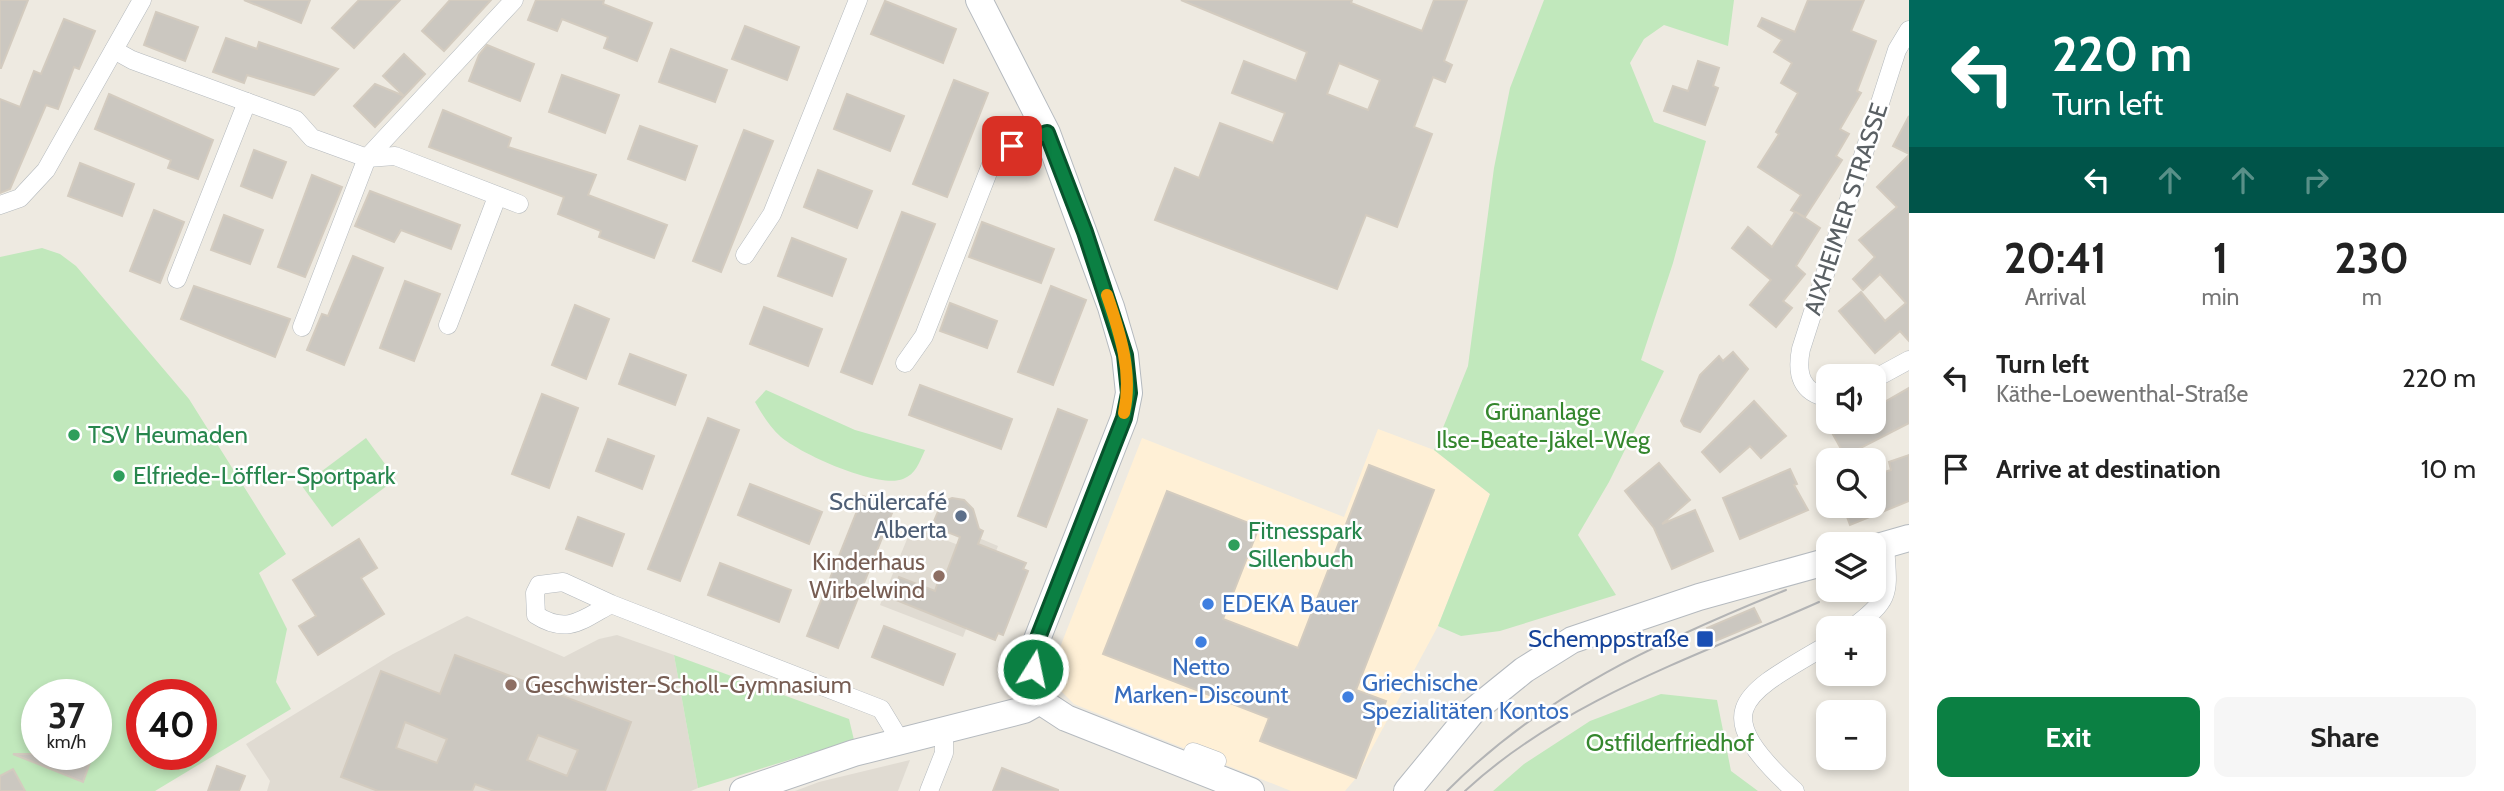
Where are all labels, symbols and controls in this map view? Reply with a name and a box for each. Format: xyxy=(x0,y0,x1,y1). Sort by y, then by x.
text: 220 m xyxy=(2052,24,2192,83)
icon: left xyxy=(1937,28,2028,119)
text: Turn left xyxy=(2052,84,2163,123)
street label: AIXHEIMER STRASSE xyxy=(1798,99,1894,319)
pin xyxy=(982,116,1042,176)
icon: arrive xyxy=(993,127,1031,165)
icon: left xyxy=(2078,161,2116,199)
icon: ahead xyxy=(2151,161,2189,199)
icon: ahead xyxy=(2224,161,2262,199)
icon: right xyxy=(2297,161,2335,199)
text: 20:41 xyxy=(2004,232,2106,284)
text: 1 xyxy=(2213,232,2228,284)
text: 230 xyxy=(2334,232,2409,284)
text: Arrival xyxy=(2025,283,2086,311)
text: min xyxy=(2202,283,2239,311)
text: m xyxy=(2362,283,2382,311)
text: Turn left xyxy=(1996,348,2089,380)
icon: left xyxy=(1937,359,1975,397)
text: 220 m xyxy=(2402,362,2476,394)
map controls xyxy=(1816,364,1886,770)
button: sound xyxy=(1816,364,1886,434)
text: Käthe-Loewenthal-Straße xyxy=(1996,380,2248,408)
park label: Grünanlage Ilse-Beate-Jäkel-Weg xyxy=(1436,397,1651,454)
place label: TSV Heumaden xyxy=(88,420,248,449)
marker: TSV Heumaden xyxy=(66,427,82,443)
button: search xyxy=(1816,448,1886,518)
icon: arrive xyxy=(1937,450,1975,488)
text: Arrive at destination xyxy=(1996,453,2221,485)
text: 10 m xyxy=(2421,453,2476,485)
place label: Elfriede-Löffler-Sportpark xyxy=(133,461,396,490)
marker: Elfriede-Löffler-Sportpark xyxy=(111,468,127,484)
place label: Schülercafé Alberta xyxy=(829,487,947,544)
marker: Schülercafé Alberta xyxy=(953,508,969,524)
place label: Fitnesspark Sillenbuch xyxy=(1248,516,1363,573)
button: layers xyxy=(1816,532,1886,602)
marker: Fitnesspark Sillenbuch xyxy=(1226,537,1242,553)
place label: Kinderhaus Wirbelwind xyxy=(809,547,925,604)
marker: Kinderhaus Wirbelwind xyxy=(931,568,947,584)
place label: EDEKA Bauer xyxy=(1222,589,1359,618)
marker: EDEKA Bauer xyxy=(1200,596,1216,612)
button: + xyxy=(1816,616,1886,686)
place label: Schemppstraße xyxy=(1528,624,1689,653)
marker: Schemppstraße xyxy=(1695,629,1715,649)
position arrow xyxy=(996,632,1070,706)
marker: Netto Marken-Discount xyxy=(1193,634,1209,650)
place label: Netto Marken-Discount xyxy=(1114,652,1288,709)
place label: Griechische Spezialitäten Kontos xyxy=(1362,668,1569,725)
place label: Geschwister-Scholl-Gymnasium xyxy=(525,670,852,699)
marker: Geschwister-Scholl-Gymnasium xyxy=(503,677,519,693)
speed limit sign: 40 xyxy=(126,679,217,770)
marker: Griechische Spezialitäten Kontos xyxy=(1340,689,1356,705)
text: 37 xyxy=(48,694,85,737)
button: Exit xyxy=(1937,697,2200,777)
button: Share xyxy=(2214,697,2476,777)
button: − xyxy=(1816,700,1886,770)
park label: Ostfilderfriedhof xyxy=(1586,728,1754,757)
text: km/h xyxy=(47,731,86,753)

